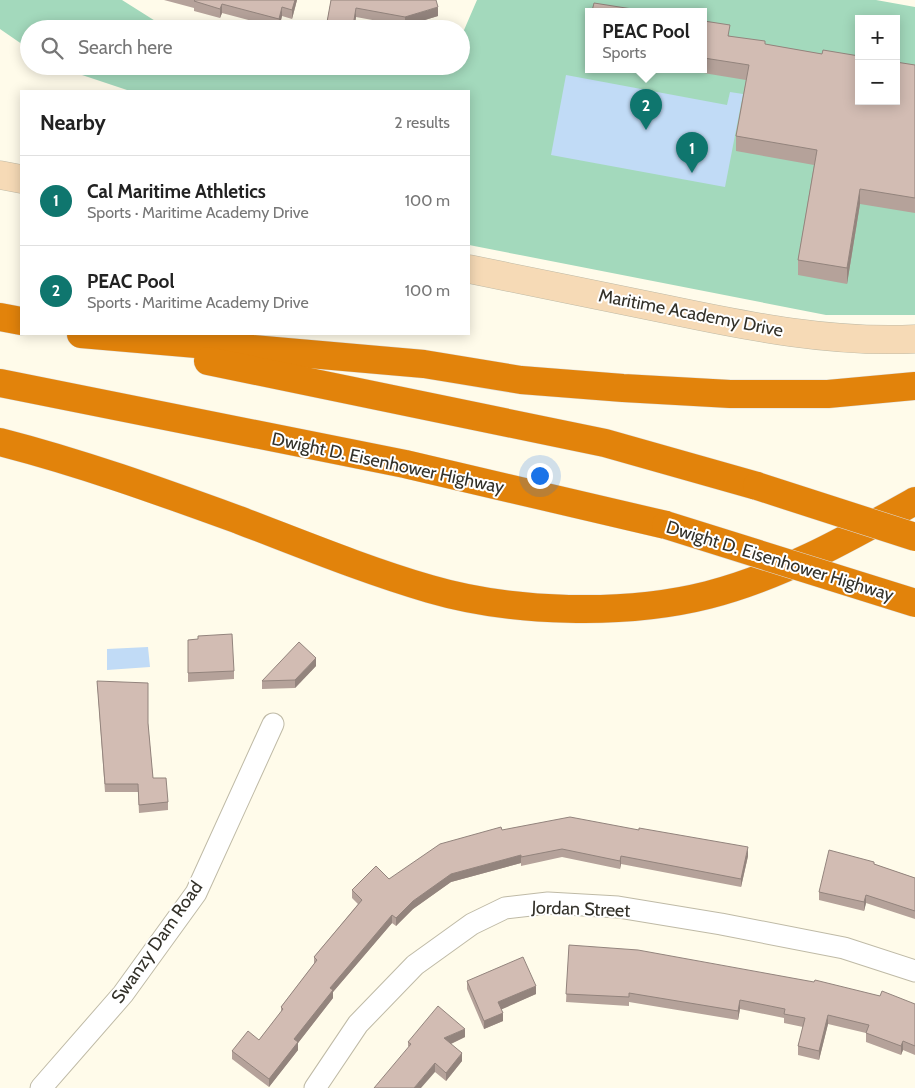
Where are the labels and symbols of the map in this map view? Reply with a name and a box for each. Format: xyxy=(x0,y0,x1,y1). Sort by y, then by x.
pin: 2 xyxy=(630,89,662,130)
pin: 1 xyxy=(676,132,708,173)
street label: Maritime Academy Drive xyxy=(597,284,785,342)
street label: Dwight D. Eisenhower Highway xyxy=(270,428,506,498)
your location xyxy=(527,463,553,489)
street label: Dwight D. Eisenhower Highway xyxy=(663,516,897,606)
street label: Swanzy Dam Road xyxy=(107,877,207,1007)
street label: Jordan Street xyxy=(530,896,631,922)

